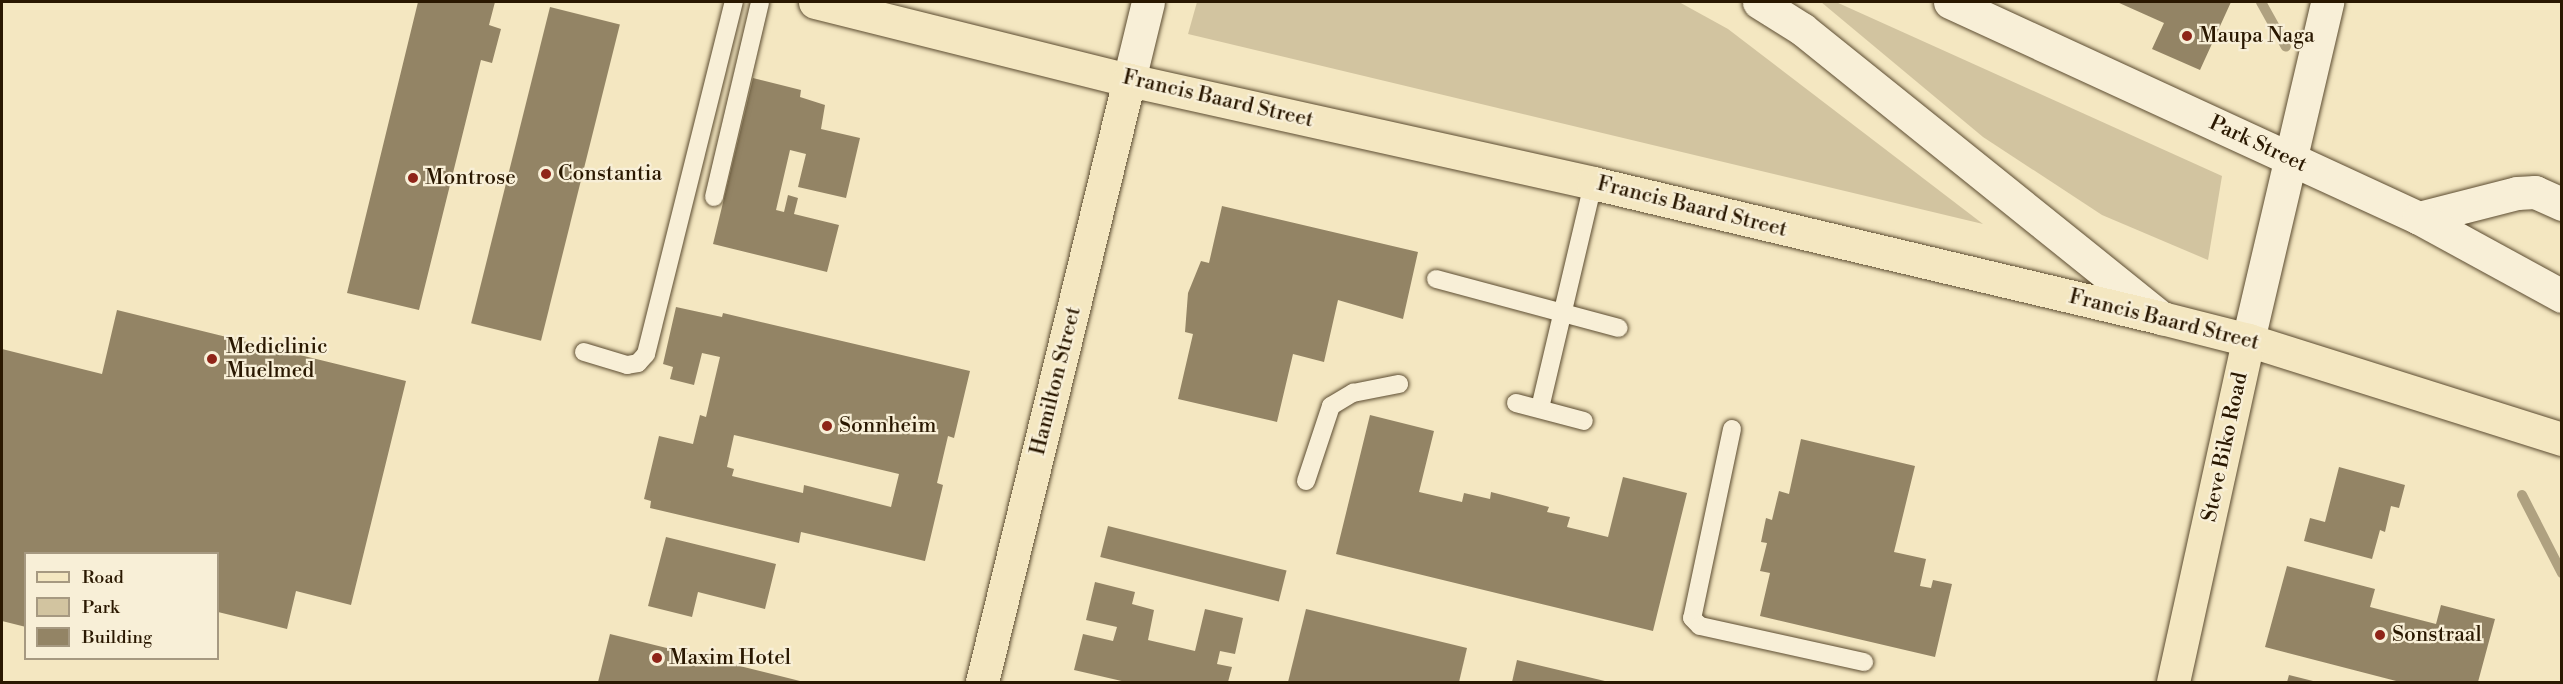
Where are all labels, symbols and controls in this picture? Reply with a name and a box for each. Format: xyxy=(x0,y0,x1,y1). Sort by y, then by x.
place label: Maupa Naga xyxy=(2199,23,2315,49)
marker: Maupa Naga xyxy=(2180,29,2194,43)
street label: Francis Baard Street xyxy=(1120,65,1316,133)
street label: Park Street xyxy=(2205,110,2311,178)
place label: Constantia xyxy=(558,161,662,187)
place label: Montrose xyxy=(425,165,516,191)
marker: Constantia xyxy=(539,167,553,181)
marker: Montrose xyxy=(406,171,420,185)
street label: Francis Baard Street xyxy=(1594,171,1790,243)
street label: Francis Baard Street xyxy=(2066,284,2262,356)
street label: Hamilton Street xyxy=(1025,304,1087,458)
place label: Mediclinic Muelmed xyxy=(226,334,328,384)
marker: Mediclinic Muelmed xyxy=(203,350,221,368)
street label: Steve Biko Road xyxy=(2197,370,2253,524)
place label: Sonnheim xyxy=(839,413,936,439)
marker: Sonnheim xyxy=(820,419,834,433)
legend xyxy=(24,552,219,660)
text: Road xyxy=(82,566,124,589)
text: Park xyxy=(82,596,119,619)
place label: Sonstraal xyxy=(2392,622,2482,648)
text: Building xyxy=(82,626,152,649)
marker: Sonstraal xyxy=(2373,628,2387,642)
place label: Maxim Hotel xyxy=(669,645,791,671)
marker: Maxim Hotel xyxy=(650,651,664,665)

